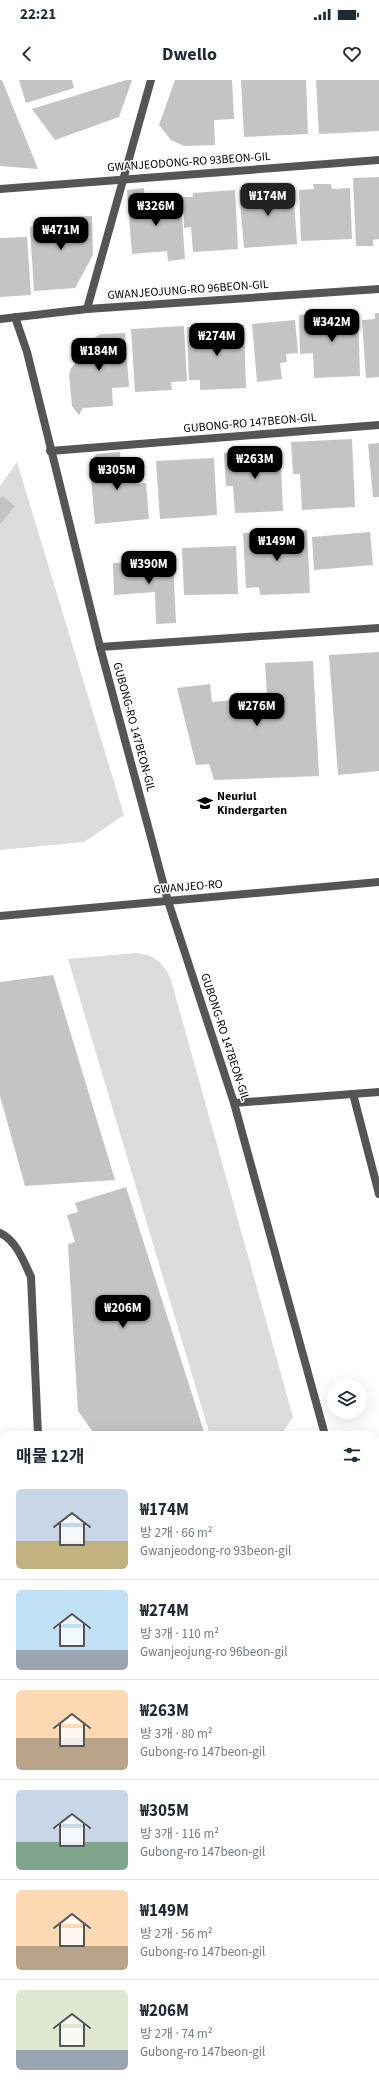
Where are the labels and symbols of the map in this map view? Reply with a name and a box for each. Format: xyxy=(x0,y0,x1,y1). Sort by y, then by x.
street label: GWANJEODONG-RO 93BEON-GIL xyxy=(107,148,271,176)
pin: ₩174M xyxy=(240,183,296,217)
pin: ₩326M xyxy=(128,193,184,227)
pin: ₩471M xyxy=(33,217,89,251)
street label: GWANJEOJUNG-RO 96BEON-GIL xyxy=(107,276,269,304)
pin: ₩342M xyxy=(304,309,360,343)
pin: ₩274M xyxy=(189,323,245,357)
pin: ₩184M xyxy=(71,338,127,372)
street label: GUBONG-RO 147BEON-GIL xyxy=(183,409,317,437)
pin: ₩263M xyxy=(227,446,283,480)
pin: ₩305M xyxy=(89,457,145,491)
pin: ₩149M xyxy=(249,528,305,562)
pin: ₩390M xyxy=(121,551,177,585)
street label: GUBONG-RO 147BEON-GIL xyxy=(109,660,160,794)
pin: ₩276M xyxy=(229,693,285,727)
place label: Neuriul Kindergarten xyxy=(217,788,287,819)
school or university icon: Neuriul Kindergarten xyxy=(196,794,214,812)
street label: GWANJEO-RO xyxy=(153,875,223,899)
street label: GUBONG-RO 147BEON-GIL xyxy=(196,971,254,1103)
pin: ₩206M xyxy=(95,1295,151,1329)

